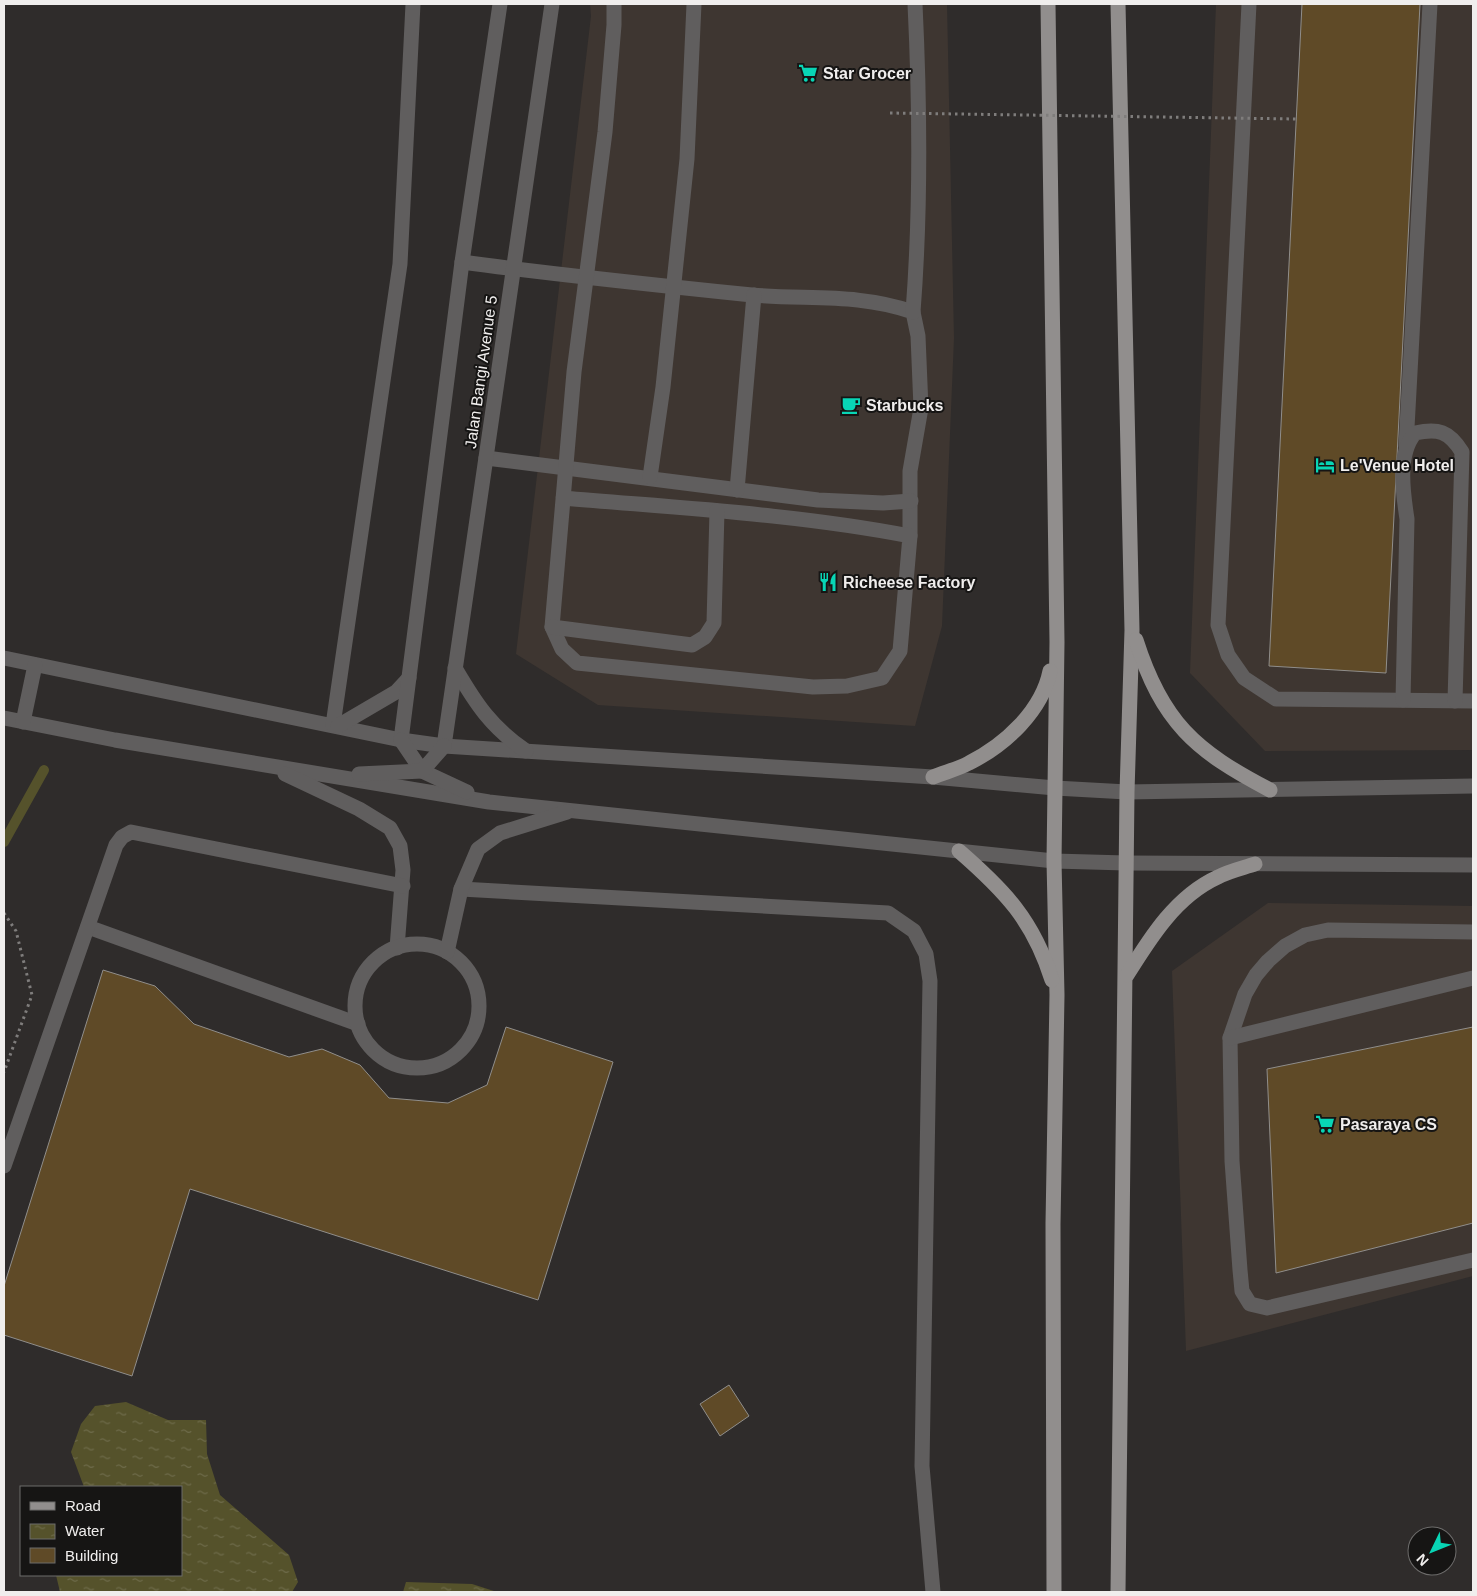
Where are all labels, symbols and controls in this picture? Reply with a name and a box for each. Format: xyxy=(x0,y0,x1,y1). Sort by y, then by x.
supermarket icon: Star Grocer xyxy=(797,62,819,84)
place label: Star Grocer xyxy=(823,65,911,82)
street label: Jalan Bangi Avenue 5 xyxy=(462,294,500,450)
cafe icon: Starbucks xyxy=(840,394,862,416)
place label: Starbucks xyxy=(866,397,943,414)
hotel icon: Le'Venue Hotel xyxy=(1314,454,1336,476)
place label: Le'Venue Hotel xyxy=(1340,457,1454,474)
restaurant icon: Richeese Factory xyxy=(817,571,839,593)
place label: Richeese Factory xyxy=(843,574,976,591)
supermarket icon: Pasaraya CS xyxy=(1314,1113,1336,1135)
place label: Pasaraya CS xyxy=(1340,1116,1437,1133)
legend xyxy=(20,1486,182,1576)
text: Road xyxy=(65,1497,101,1514)
text: Water xyxy=(65,1522,104,1539)
north arrow xyxy=(1407,1526,1457,1576)
text: Building xyxy=(65,1547,118,1564)
text: N xyxy=(1413,1551,1432,1569)

